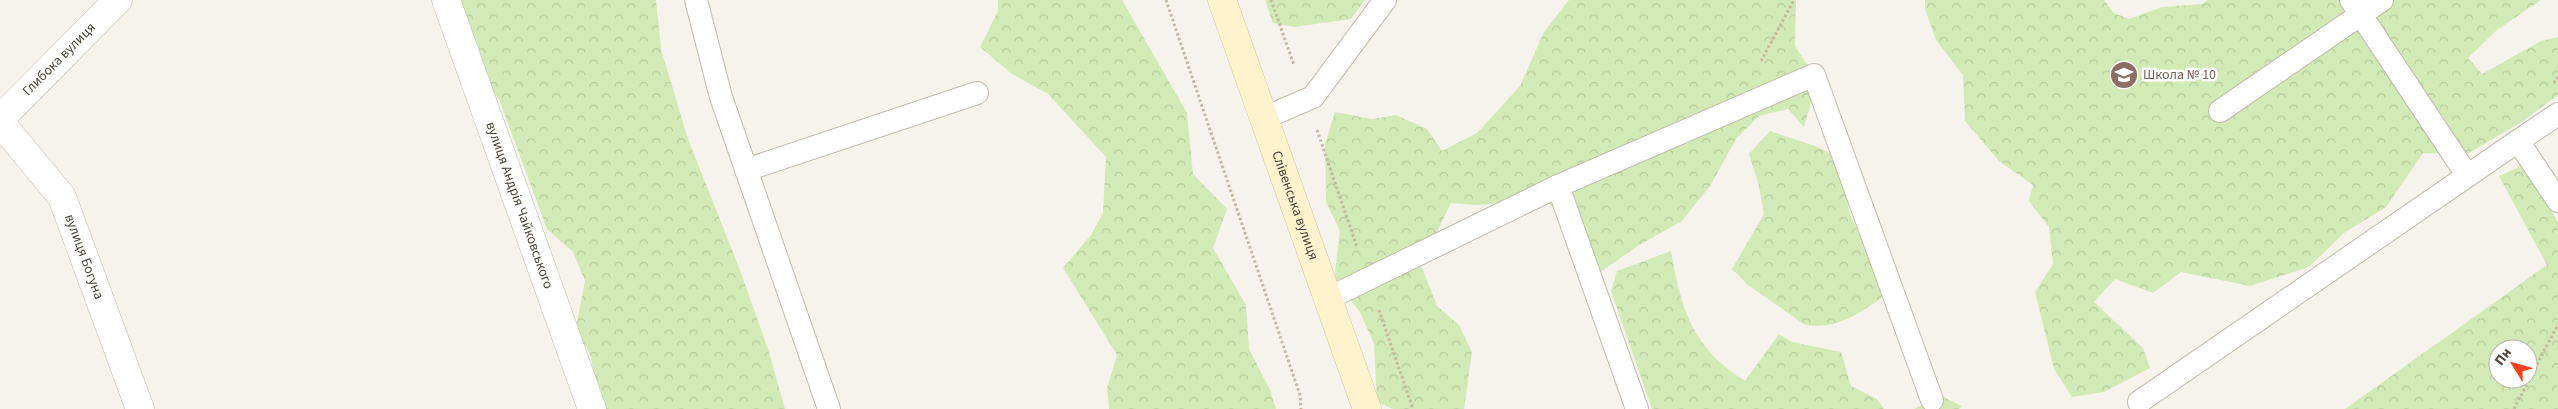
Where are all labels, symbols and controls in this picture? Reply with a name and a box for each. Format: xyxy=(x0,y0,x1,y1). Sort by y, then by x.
street label: Глибока вулиця xyxy=(18,18,100,101)
school or university icon: Школа № 10 xyxy=(2109,60,2139,90)
place label: Школа № 10 xyxy=(2143,65,2216,85)
street label: вулиця Андрія Чайковського xyxy=(480,119,558,292)
street label: Слівенська вулиця xyxy=(1266,148,1323,263)
street label: вулиця Богуна xyxy=(59,211,109,302)
north arrow xyxy=(2488,339,2538,389)
text: Пн xyxy=(2490,344,2517,370)

